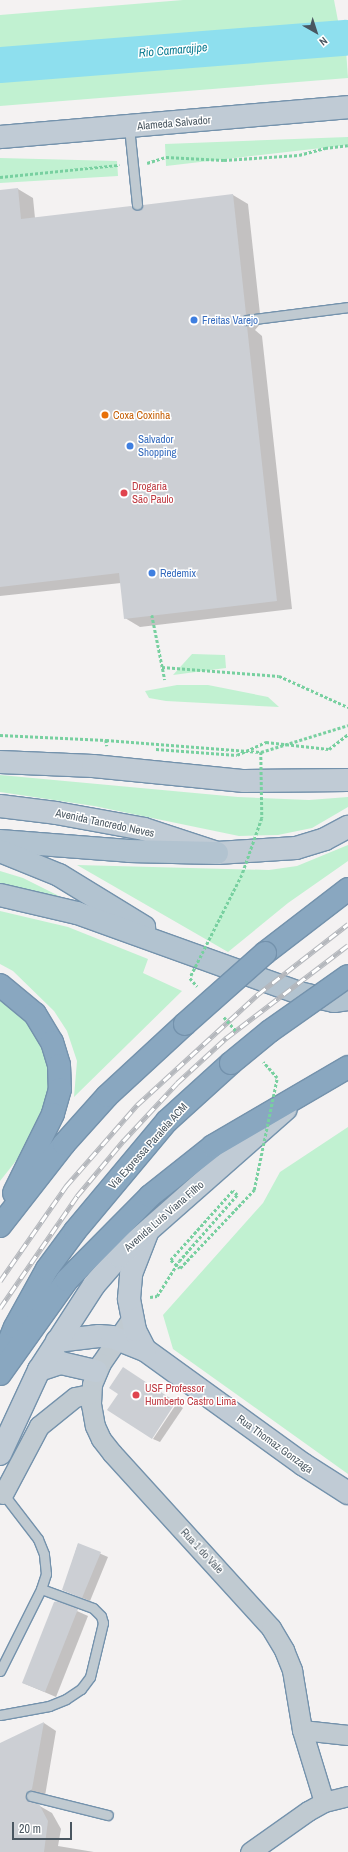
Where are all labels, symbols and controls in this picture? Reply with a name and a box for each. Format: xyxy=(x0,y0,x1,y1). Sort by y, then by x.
north arrow xyxy=(296,12,336,52)
text: N xyxy=(317,34,330,49)
water label: Rio Camarajipe xyxy=(138,41,208,61)
street label: Alameda Salvador xyxy=(137,113,211,133)
place label: Freitas Varejo xyxy=(202,313,258,327)
marker: Freitas Varejo xyxy=(189,315,199,325)
place label: Coxa Coxinha xyxy=(113,408,170,422)
marker: Coxa Coxinha xyxy=(100,410,110,420)
place label: Salvador Shopping xyxy=(138,433,177,459)
marker: Salvador Shopping xyxy=(125,441,135,451)
place label: Drogaria São Paulo xyxy=(132,480,174,506)
marker: Drogaria São Paulo xyxy=(119,488,129,498)
place label: Redemix xyxy=(160,566,196,580)
marker: Redemix xyxy=(147,568,157,578)
street label: Avenida Tancredo Neves xyxy=(54,806,156,840)
street label: Via Expressa Paralela ACM xyxy=(106,1100,190,1192)
street label: Avenida Luís Viana Filho xyxy=(122,1178,206,1254)
place label: USF Professor Humberto Castro Lima xyxy=(145,1382,236,1408)
marker: USF Professor Humberto Castro Lima xyxy=(130,1389,142,1401)
street label: Rua Thomaz Gonzaga xyxy=(234,1412,316,1476)
street label: Rua 1 do Vale xyxy=(178,1526,226,1576)
scale bar xyxy=(14,1814,74,1840)
text: 20 m xyxy=(19,1821,41,1837)

